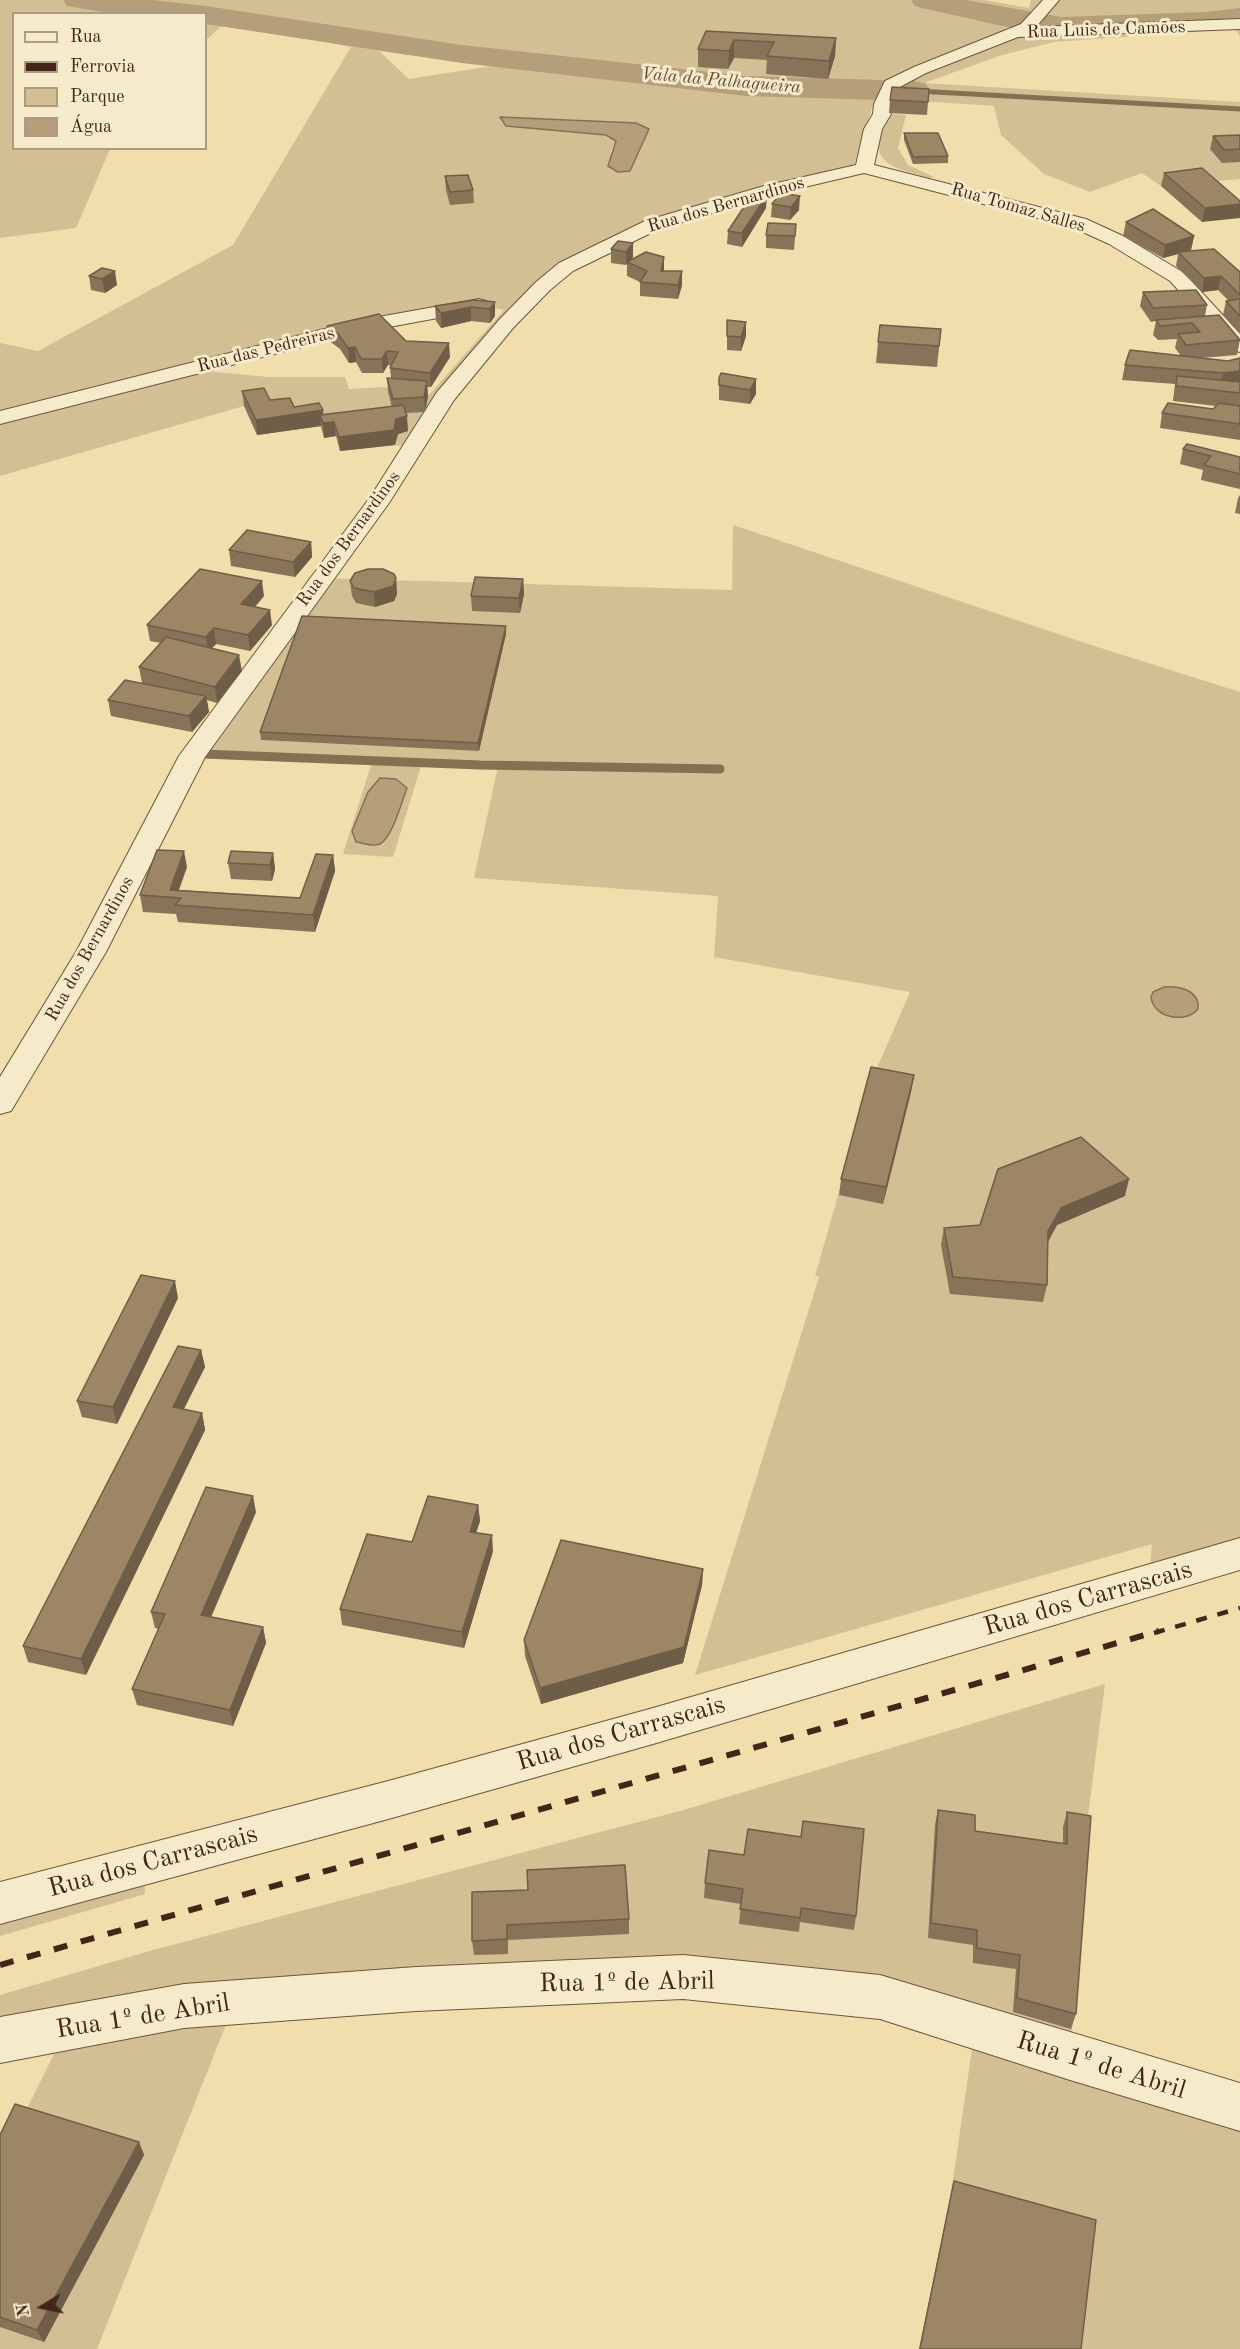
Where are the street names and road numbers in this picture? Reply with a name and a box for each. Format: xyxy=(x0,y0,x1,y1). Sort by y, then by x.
street label: Rua Luis de Camões xyxy=(1026,16,1186,44)
street label: Rua dos Bernardinos xyxy=(645,172,807,238)
street label: Rua Tomaz Salles xyxy=(948,178,1088,238)
street label: Rua das Pedreiras xyxy=(195,322,337,378)
street label: Rua dos Bernardinos xyxy=(293,467,405,611)
street label: Rua dos Bernardinos xyxy=(41,873,139,1025)
street label: Rua dos Carrascais xyxy=(980,1554,1196,1644)
street label: Rua dos Carrascais xyxy=(513,1689,729,1779)
street label: Rua dos Carrascais xyxy=(45,1819,261,1905)
street label: Rua 1º de Abril xyxy=(539,1966,715,2000)
street label: Rua 1º de Abril xyxy=(54,1988,232,2046)
street label: Rua 1º de Abril xyxy=(1012,2025,1190,2107)

